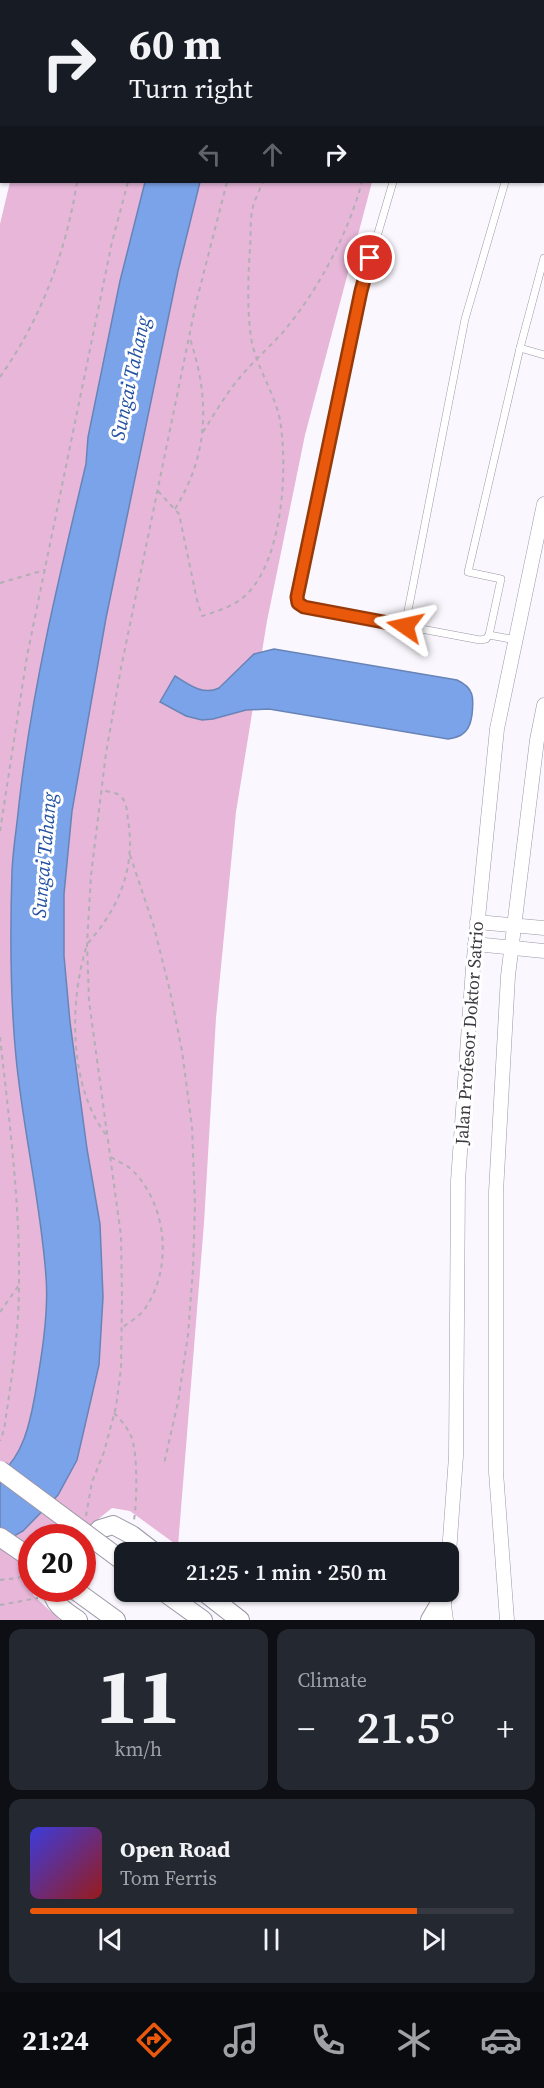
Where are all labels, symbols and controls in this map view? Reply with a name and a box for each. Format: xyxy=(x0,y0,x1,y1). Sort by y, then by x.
text: 60 m xyxy=(129,15,222,73)
icon: right xyxy=(30,24,108,102)
text: Turn right xyxy=(129,70,253,107)
icon: left xyxy=(193,138,226,171)
icon: ahead xyxy=(256,138,289,171)
icon: right xyxy=(319,138,352,171)
pin xyxy=(344,232,395,283)
icon: arrive xyxy=(353,241,386,274)
water label: Sungai Tahang xyxy=(103,312,157,442)
position arrow xyxy=(373,594,437,658)
water label: Sungai Tahang xyxy=(25,790,64,919)
street label: Jalan Profesor Doktor Satrio xyxy=(449,920,489,1147)
speed limit sign: 20 xyxy=(18,1524,96,1602)
text: 21:25 · 1 min · 250 m xyxy=(186,1557,387,1587)
text: 11 xyxy=(96,1642,181,1749)
text: Climate xyxy=(298,1666,367,1694)
text: 21.5° xyxy=(357,1696,455,1758)
text: − xyxy=(298,1706,315,1751)
text: + xyxy=(497,1706,514,1751)
text: km/h xyxy=(114,1735,162,1763)
text: Open Road xyxy=(120,1834,230,1864)
text: Tom Ferris xyxy=(120,1864,217,1892)
icon: previous xyxy=(94,1923,127,1956)
icon: pause xyxy=(255,1923,288,1956)
icon: next xyxy=(417,1923,450,1956)
icon: directions xyxy=(133,2019,175,2061)
icon: music xyxy=(220,2019,262,2061)
icon: phone xyxy=(307,2019,349,2061)
icon: climate xyxy=(393,2019,435,2061)
icon: car xyxy=(480,2019,522,2061)
text: 21:24 xyxy=(22,2022,89,2059)

